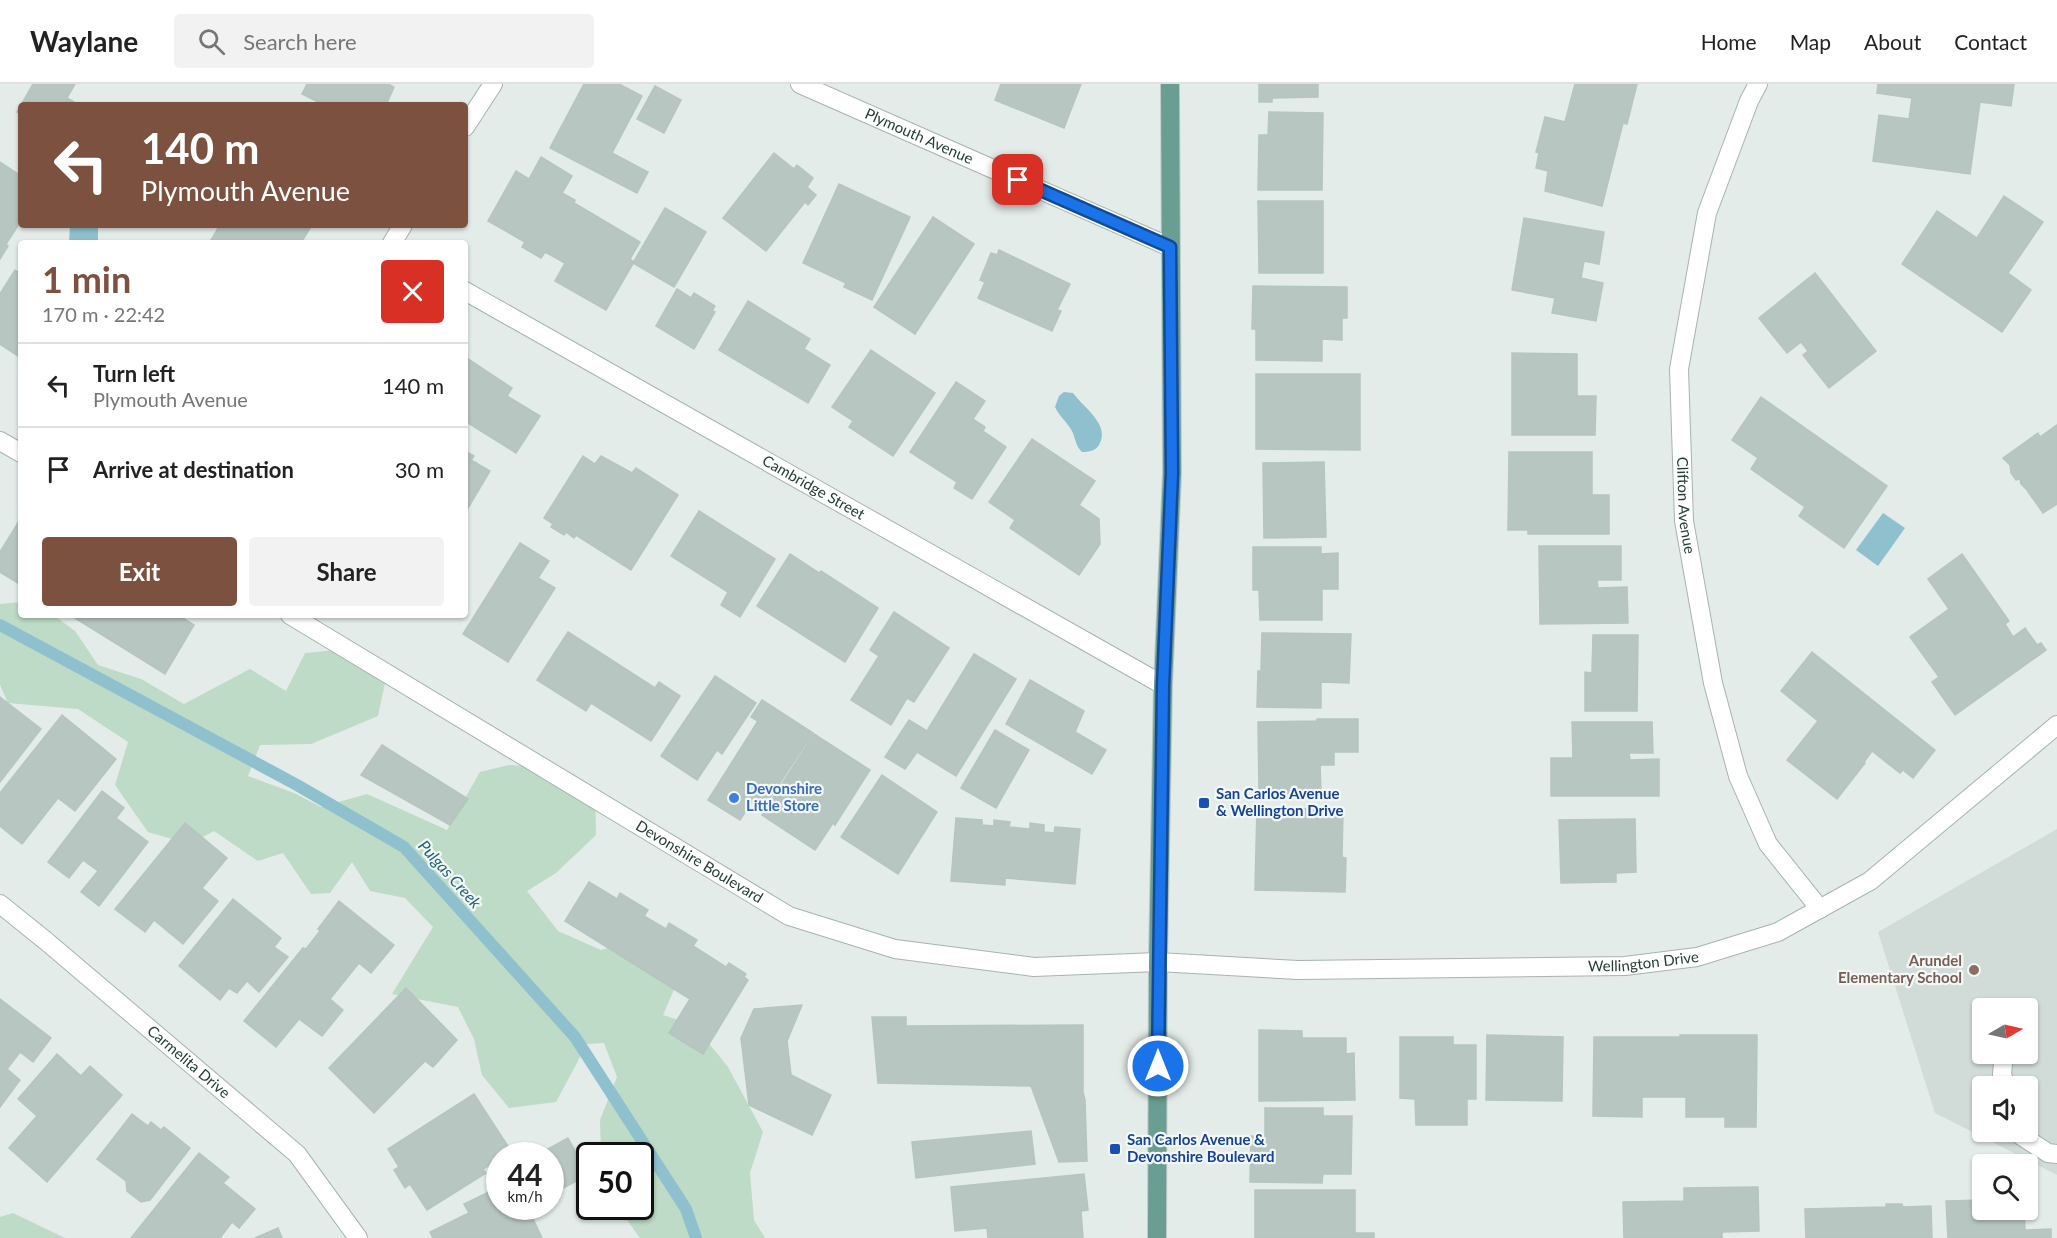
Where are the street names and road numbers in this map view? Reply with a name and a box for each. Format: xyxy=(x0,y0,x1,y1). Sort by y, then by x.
street label: Plymouth Avenue xyxy=(863,104,976,167)
street label: Cambridge Street xyxy=(759,451,869,523)
street label: Clifton Avenue xyxy=(1674,457,1700,555)
street label: Devonshire Boulevard xyxy=(633,816,767,906)
street label: Wellington Drive xyxy=(1588,947,1700,974)
street label: Carmelita Drive xyxy=(144,1021,234,1101)

